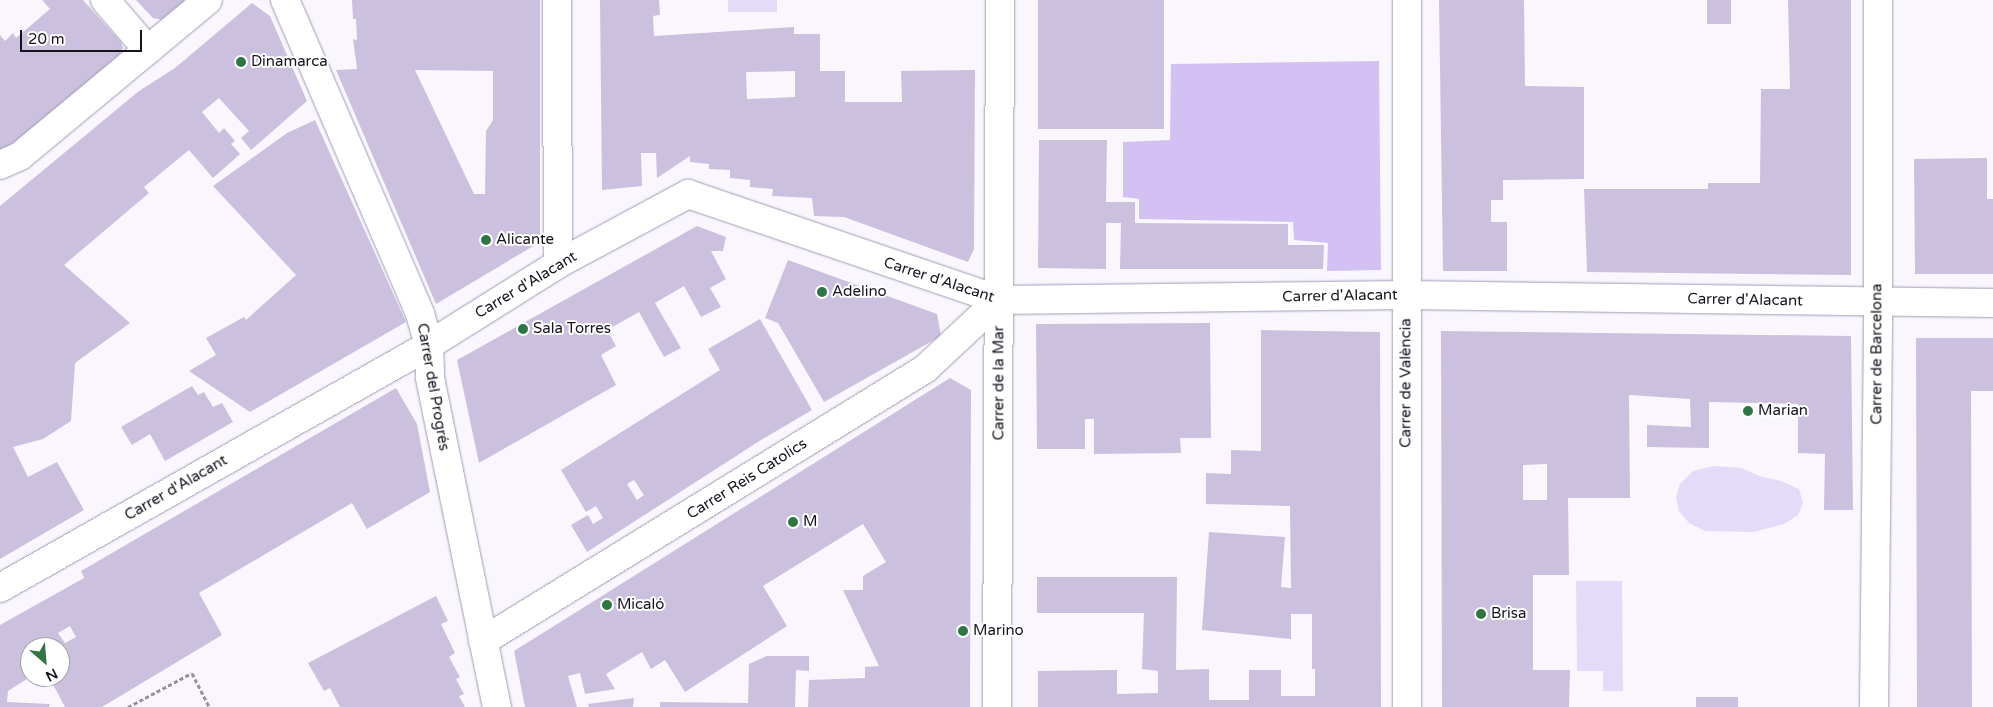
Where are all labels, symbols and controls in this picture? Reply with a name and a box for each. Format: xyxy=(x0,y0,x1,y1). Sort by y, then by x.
scale bar xyxy=(22,20,145,52)
text: 20 m xyxy=(28,30,65,48)
place label: Dinamarca xyxy=(251,53,328,71)
marker: Dinamarca xyxy=(235,56,247,68)
place label: Alicante xyxy=(496,231,554,249)
marker: Alicante xyxy=(480,234,492,246)
street label: Carrer d'Alacant xyxy=(472,248,580,322)
street label: Carrer d'Alacant xyxy=(881,254,997,306)
place label: Adelino xyxy=(832,283,887,301)
street label: Carrer de Barcelona xyxy=(1868,283,1886,425)
marker: Adelino xyxy=(816,286,828,298)
street label: Carrer d'Alacant xyxy=(1282,286,1398,306)
street label: Carrer d'Alacant xyxy=(1687,290,1803,310)
street label: Carrer de València xyxy=(1397,318,1415,448)
place label: Sala Torres xyxy=(533,320,611,338)
street label: Carrer del Progrés xyxy=(413,322,453,452)
marker: Sala Torres xyxy=(517,323,529,335)
street label: Carrer de la Mar xyxy=(990,326,1008,440)
place label: Marian xyxy=(1758,402,1808,420)
marker: Marian xyxy=(1742,405,1754,417)
street label: Carrer Reis Catolics xyxy=(684,435,810,523)
street label: Carrer d'Alacant xyxy=(122,451,230,525)
place label: M xyxy=(803,513,817,531)
marker: M xyxy=(787,516,799,528)
place label: Micaló xyxy=(617,596,664,614)
marker: Micaló xyxy=(601,599,613,611)
place label: Brisa xyxy=(1491,605,1526,623)
marker: Brisa xyxy=(1475,608,1487,620)
place label: Marino xyxy=(973,622,1024,640)
marker: Marino xyxy=(957,625,969,637)
north arrow xyxy=(20,637,70,687)
text: N xyxy=(43,665,60,685)

